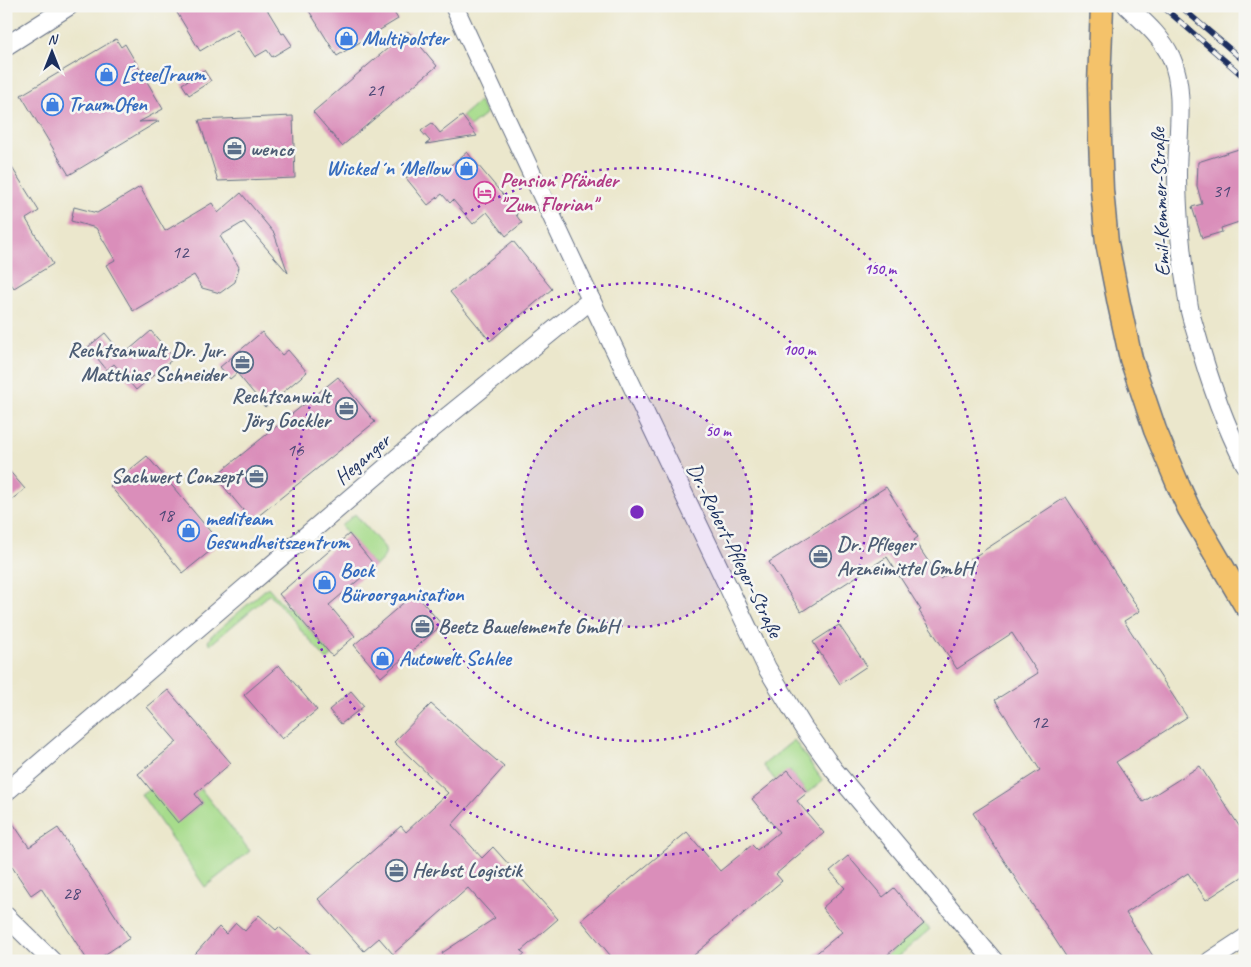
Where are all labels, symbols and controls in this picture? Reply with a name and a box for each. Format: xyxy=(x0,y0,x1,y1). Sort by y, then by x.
place label: Multipolster xyxy=(362,25,450,51)
shop icon: Multipolster xyxy=(334,26,358,50)
north arrow xyxy=(28,28,78,78)
text: N xyxy=(48,31,59,48)
place label: [steel]raum xyxy=(122,61,207,87)
shop icon: [steel]raum xyxy=(94,62,118,86)
house number: 21 xyxy=(366,78,385,102)
place label: TraumOfen xyxy=(68,91,148,117)
shop icon: TraumOfen xyxy=(40,92,64,116)
street label: Emil-Kemmer-Straße xyxy=(1144,125,1176,277)
place label: wenco xyxy=(250,136,296,162)
office icon: wenco xyxy=(222,137,246,161)
place label: Wicked´n´Mellow xyxy=(326,155,452,181)
shop icon: Wicked´n´Mellow xyxy=(454,156,478,180)
place label: Pension Pfänder "Zum Florian" xyxy=(500,167,620,217)
house number: 31 xyxy=(1212,179,1231,203)
hotel icon: Pension Pfänder "Zum Florian" xyxy=(472,180,496,204)
house number: 12 xyxy=(171,240,190,264)
text: 150 m xyxy=(864,260,898,279)
place label: Rechtsanwalt Dr. Jur. Matthias Schneider xyxy=(68,337,228,387)
text: 100 m xyxy=(783,341,817,360)
office icon: Rechtsanwalt Dr. Jur. Matthias Schneider xyxy=(230,350,254,374)
place label: Rechtsanwalt Jörg Gockler xyxy=(232,383,333,433)
office icon: Rechtsanwalt Jörg Gockler xyxy=(334,396,358,420)
text: 50 m xyxy=(705,422,732,441)
street label: Heganger xyxy=(329,426,397,490)
house number: 16 xyxy=(286,438,305,462)
street label: Dr.-Robert-Pfleger-Straße xyxy=(681,458,790,644)
place label: Sachwert Conzept xyxy=(111,463,244,489)
office icon: Sachwert Conzept xyxy=(245,464,269,488)
house number: 18 xyxy=(156,503,176,527)
centre of rings xyxy=(628,503,646,521)
place label: mediteam Gesundheitszentrum xyxy=(205,505,351,555)
shop icon: mediteam Gesundheitszentrum xyxy=(177,518,201,542)
place label: Dr. Pfleger Arzneimittel GmbH xyxy=(837,531,977,581)
office icon: Dr. Pfleger Arzneimittel GmbH xyxy=(809,544,833,568)
place label: Bock Büroorganisation xyxy=(340,557,465,607)
shop icon: Bock Büroorganisation xyxy=(312,570,336,594)
place label: Beetz Bauelemente GmbH xyxy=(438,613,622,639)
office icon: Beetz Bauelemente GmbH xyxy=(410,614,434,638)
place label: Autowelt Schlee xyxy=(399,645,513,671)
shop icon: Autowelt Schlee xyxy=(371,646,395,670)
house number: 12 xyxy=(1030,710,1049,734)
place label: Herbst Logistik xyxy=(412,857,524,883)
office icon: Herbst Logistik xyxy=(384,858,408,882)
house number: 28 xyxy=(62,881,82,905)

